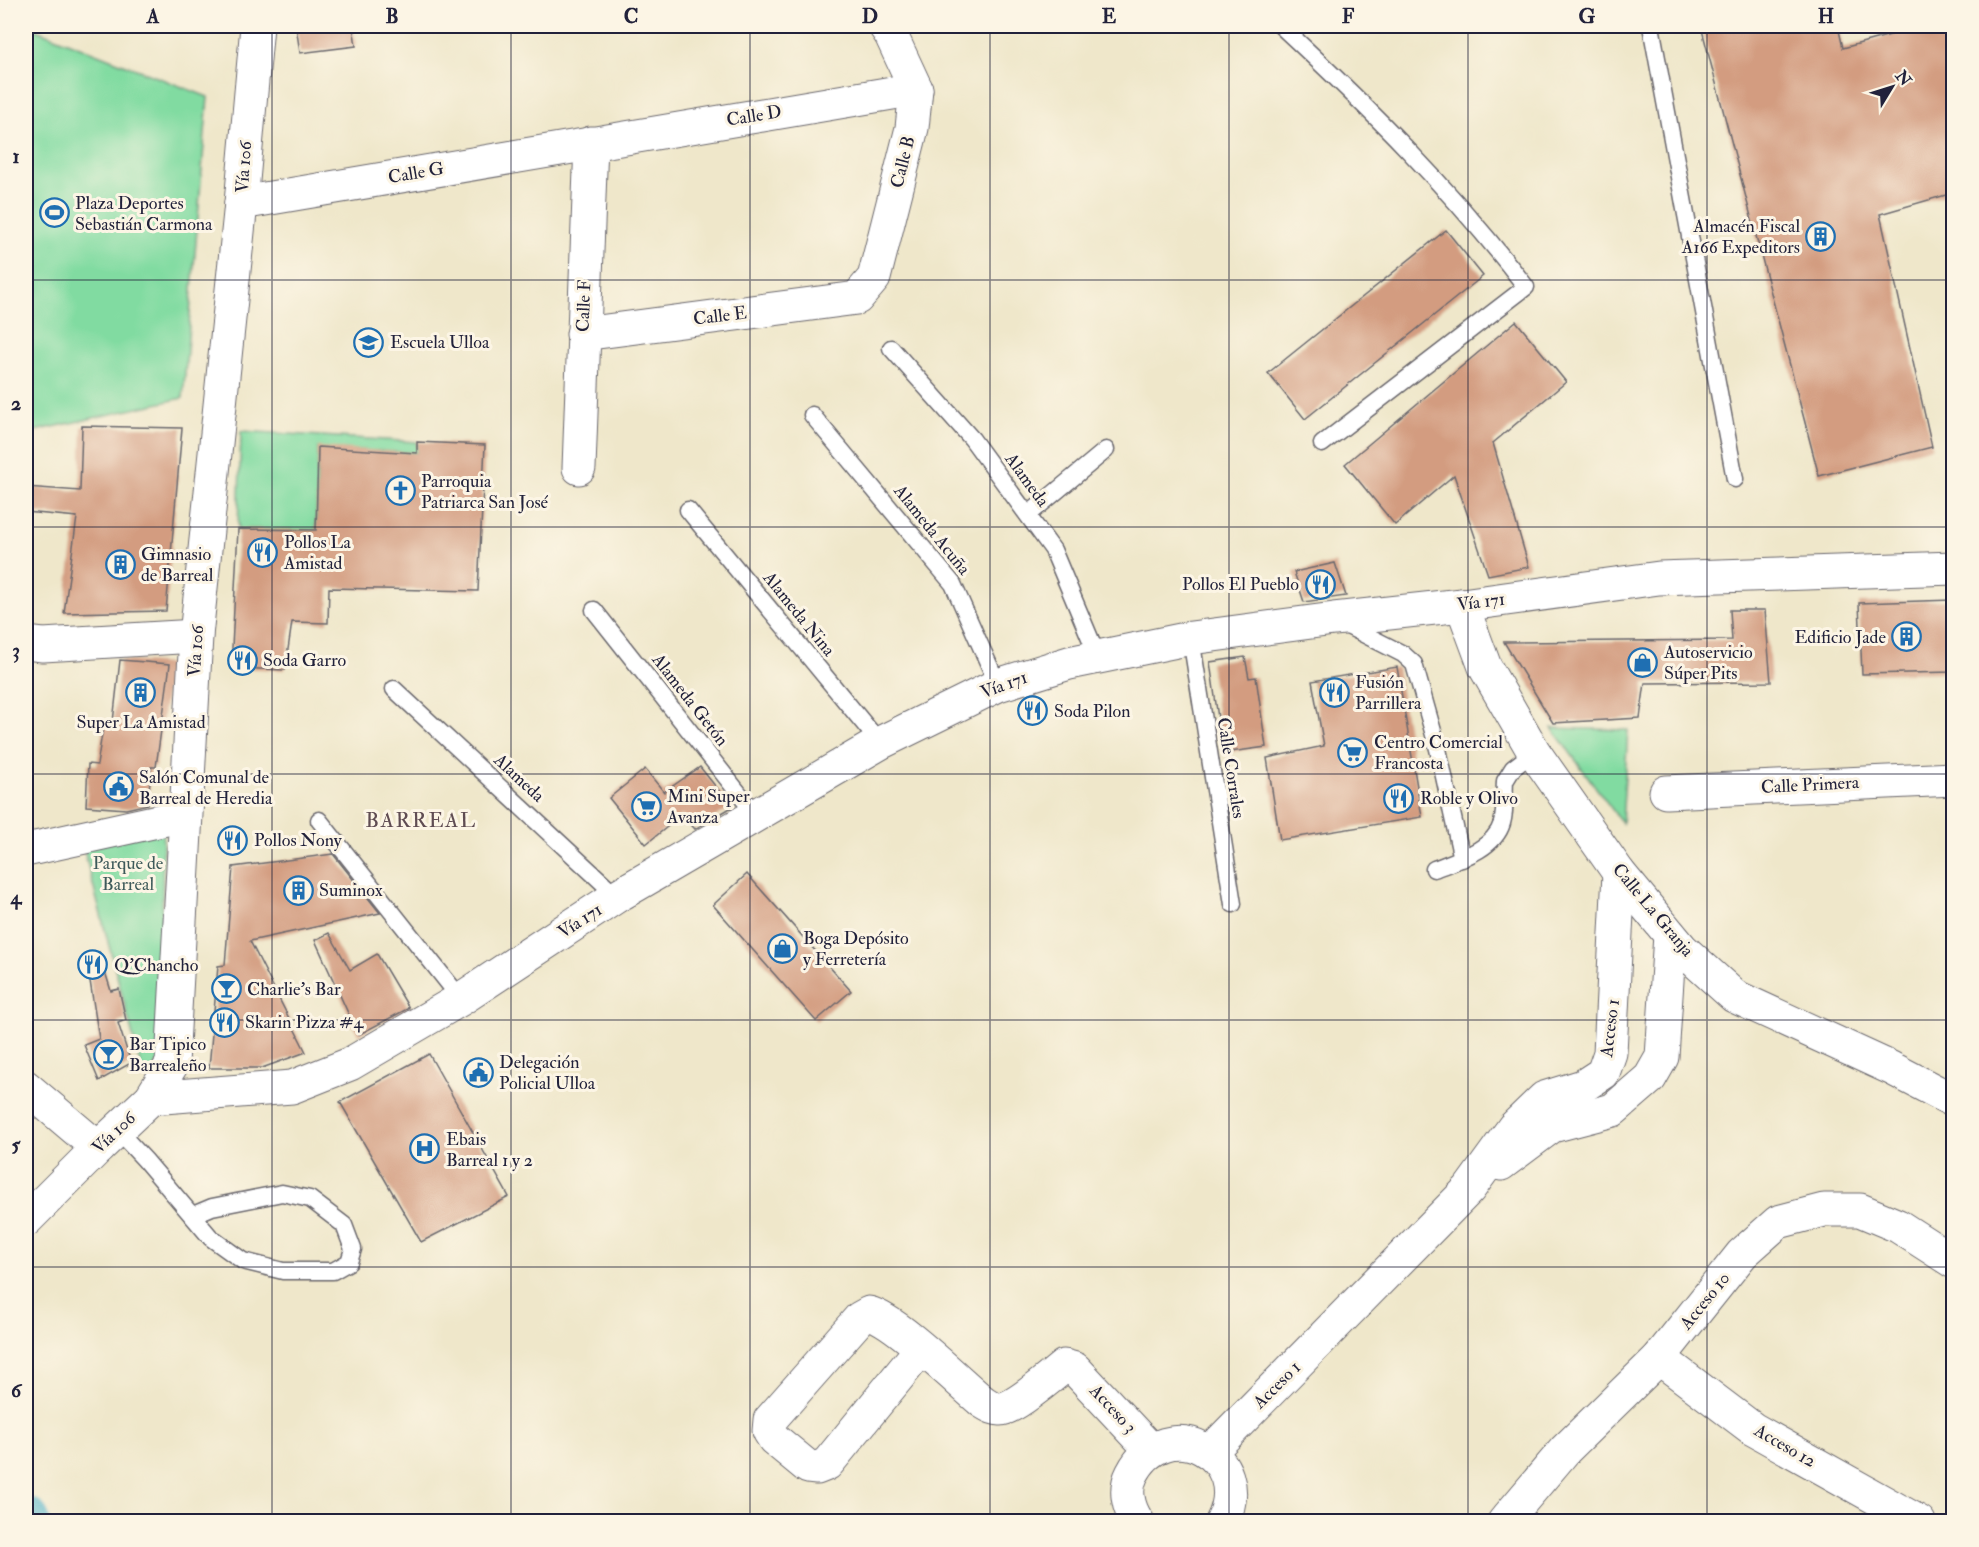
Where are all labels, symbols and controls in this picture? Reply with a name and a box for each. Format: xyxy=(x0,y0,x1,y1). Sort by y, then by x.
text: A xyxy=(146,4,160,29)
text: B xyxy=(385,4,399,29)
text: C xyxy=(624,4,638,29)
text: D xyxy=(862,4,878,29)
text: E xyxy=(1102,4,1117,29)
text: F xyxy=(1342,4,1355,29)
text: G xyxy=(1579,4,1596,29)
text: H xyxy=(1818,4,1834,29)
north arrow xyxy=(1862,57,1922,117)
text: N xyxy=(1890,66,1916,91)
street label: Calle D xyxy=(725,100,783,132)
street label: Calle B xyxy=(885,134,921,190)
street label: Vía 106 xyxy=(231,139,257,194)
text: 1 xyxy=(12,144,20,169)
street label: Calle G xyxy=(386,157,446,189)
place label: Plaza Deportes Sebastián Carmona xyxy=(75,192,213,236)
sports icon: Plaza Deportes Sebastián Carmona xyxy=(38,197,70,229)
place label: Almacén Fiscal A166 Expeditors xyxy=(1681,215,1800,259)
building icon: Almacén Fiscal A166 Expeditors xyxy=(1805,220,1837,252)
street label: Calle F xyxy=(572,279,596,333)
street label: Calle E xyxy=(692,301,748,331)
school or university icon: Escuela Ulloa xyxy=(353,326,385,358)
place label: Escuela Ulloa xyxy=(390,331,490,354)
text: 2 xyxy=(11,391,21,416)
street label: Alameda xyxy=(999,448,1055,512)
place label: Parroquia Patriarca San José xyxy=(421,470,549,514)
church icon: Parroquia Patriarca San José xyxy=(384,475,416,507)
street label: Alameda Acuña xyxy=(888,479,976,580)
place label: Pollos La Amistad xyxy=(283,531,351,575)
restaurant icon: Pollos La Amistad xyxy=(247,536,279,568)
place label: Gimnasio de Barreal xyxy=(141,543,214,587)
building icon: Gimnasio de Barreal xyxy=(104,548,136,580)
street label: Alameda Nina xyxy=(757,566,841,661)
restaurant icon: Pollos El Pueblo xyxy=(1304,568,1336,600)
place label: Pollos El Pueblo xyxy=(1182,573,1299,596)
street label: Vía 171 xyxy=(1456,588,1506,616)
building icon: Edificio Jade xyxy=(1891,621,1923,653)
street label: Vía 106 xyxy=(183,623,209,678)
place label: Edificio Jade xyxy=(1794,626,1886,649)
text: 3 xyxy=(12,638,20,663)
place label: Autoservicio Súper Pits xyxy=(1663,641,1753,685)
restaurant icon: Soda Garro xyxy=(226,644,258,676)
shop icon: Autoservicio Súper Pits xyxy=(1627,646,1659,678)
street label: Alameda Getón xyxy=(646,648,733,751)
place label: Soda Garro xyxy=(263,649,347,672)
street label: Vía 171 xyxy=(977,666,1031,704)
place label: Fusión Parrillera xyxy=(1355,671,1422,715)
restaurant icon: Fusión Parrillera xyxy=(1318,676,1350,708)
building icon: Super La Amistad xyxy=(125,677,157,709)
restaurant icon: Soda Pilon xyxy=(1017,695,1049,727)
place label: Soda Pilon xyxy=(1054,700,1130,723)
place label: Super La Amistad xyxy=(76,711,206,734)
street label: Calle Corrales xyxy=(1212,716,1250,820)
place label: Centro Comercial Francosta xyxy=(1374,731,1503,775)
supermarket icon: Centro Comercial Francosta xyxy=(1337,736,1369,768)
street label: Alameda xyxy=(488,748,550,808)
place label: Salón Comunal de Barreal de Heredia xyxy=(139,766,273,810)
public building icon: Salón Comunal de Barreal de Heredia xyxy=(102,771,134,803)
street label: Calle Primera xyxy=(1760,771,1860,799)
restaurant icon: Roble y Olivo xyxy=(1383,782,1415,814)
place label: Mini Super Avanza xyxy=(666,785,750,829)
place label: Roble y Olivo xyxy=(1420,787,1518,810)
supermarket icon: Mini Super Avanza xyxy=(630,790,662,822)
district label: BARREAL xyxy=(365,807,477,834)
restaurant icon: Pollos Nony xyxy=(217,824,249,856)
place label: Pollos Nony xyxy=(254,829,343,852)
park label: Parque de Barreal xyxy=(93,852,164,896)
street label: Calle La Granja xyxy=(1607,858,1699,962)
building icon: Suminox xyxy=(282,874,314,906)
place label: Suminox xyxy=(319,879,383,902)
text: 4 xyxy=(10,885,23,910)
street label: Vía 171 xyxy=(553,898,607,944)
place label: Boga Depósito y Ferretería xyxy=(803,927,909,971)
shop icon: Boga Depósito y Ferretería xyxy=(766,932,798,964)
restaurant icon: Q'Chancho xyxy=(77,949,109,981)
place label: Q'Chancho xyxy=(114,954,199,977)
bar icon: Charlie's Bar xyxy=(210,973,242,1005)
place label: Charlie's Bar xyxy=(247,978,341,1001)
street label: Acceso 1 xyxy=(1595,998,1625,1059)
restaurant icon: Skarin Pizza #4 xyxy=(208,1006,240,1038)
place label: Skarin Pizza #4 xyxy=(245,1011,365,1034)
place label: Bar Tipico Barrealeño xyxy=(129,1033,207,1077)
bar icon: Bar Tipico Barrealeño xyxy=(92,1038,124,1070)
place label: Delegación Policial Ulloa xyxy=(499,1051,596,1095)
public building icon: Delegación Policial Ulloa xyxy=(462,1056,494,1088)
street label: Vía 106 xyxy=(87,1106,141,1159)
place label: Ebais Barreal 1 y 2 xyxy=(446,1128,533,1172)
text: 5 xyxy=(12,1132,22,1157)
hospital icon: Ebais Barreal 1 y 2 xyxy=(409,1133,441,1165)
street label: Acceso 10 xyxy=(1674,1267,1735,1335)
street label: Acceso 1 xyxy=(1247,1356,1306,1415)
text: 6 xyxy=(11,1378,23,1403)
street label: Acceso 3 xyxy=(1084,1379,1142,1438)
street label: Acceso 12 xyxy=(1749,1419,1820,1473)

